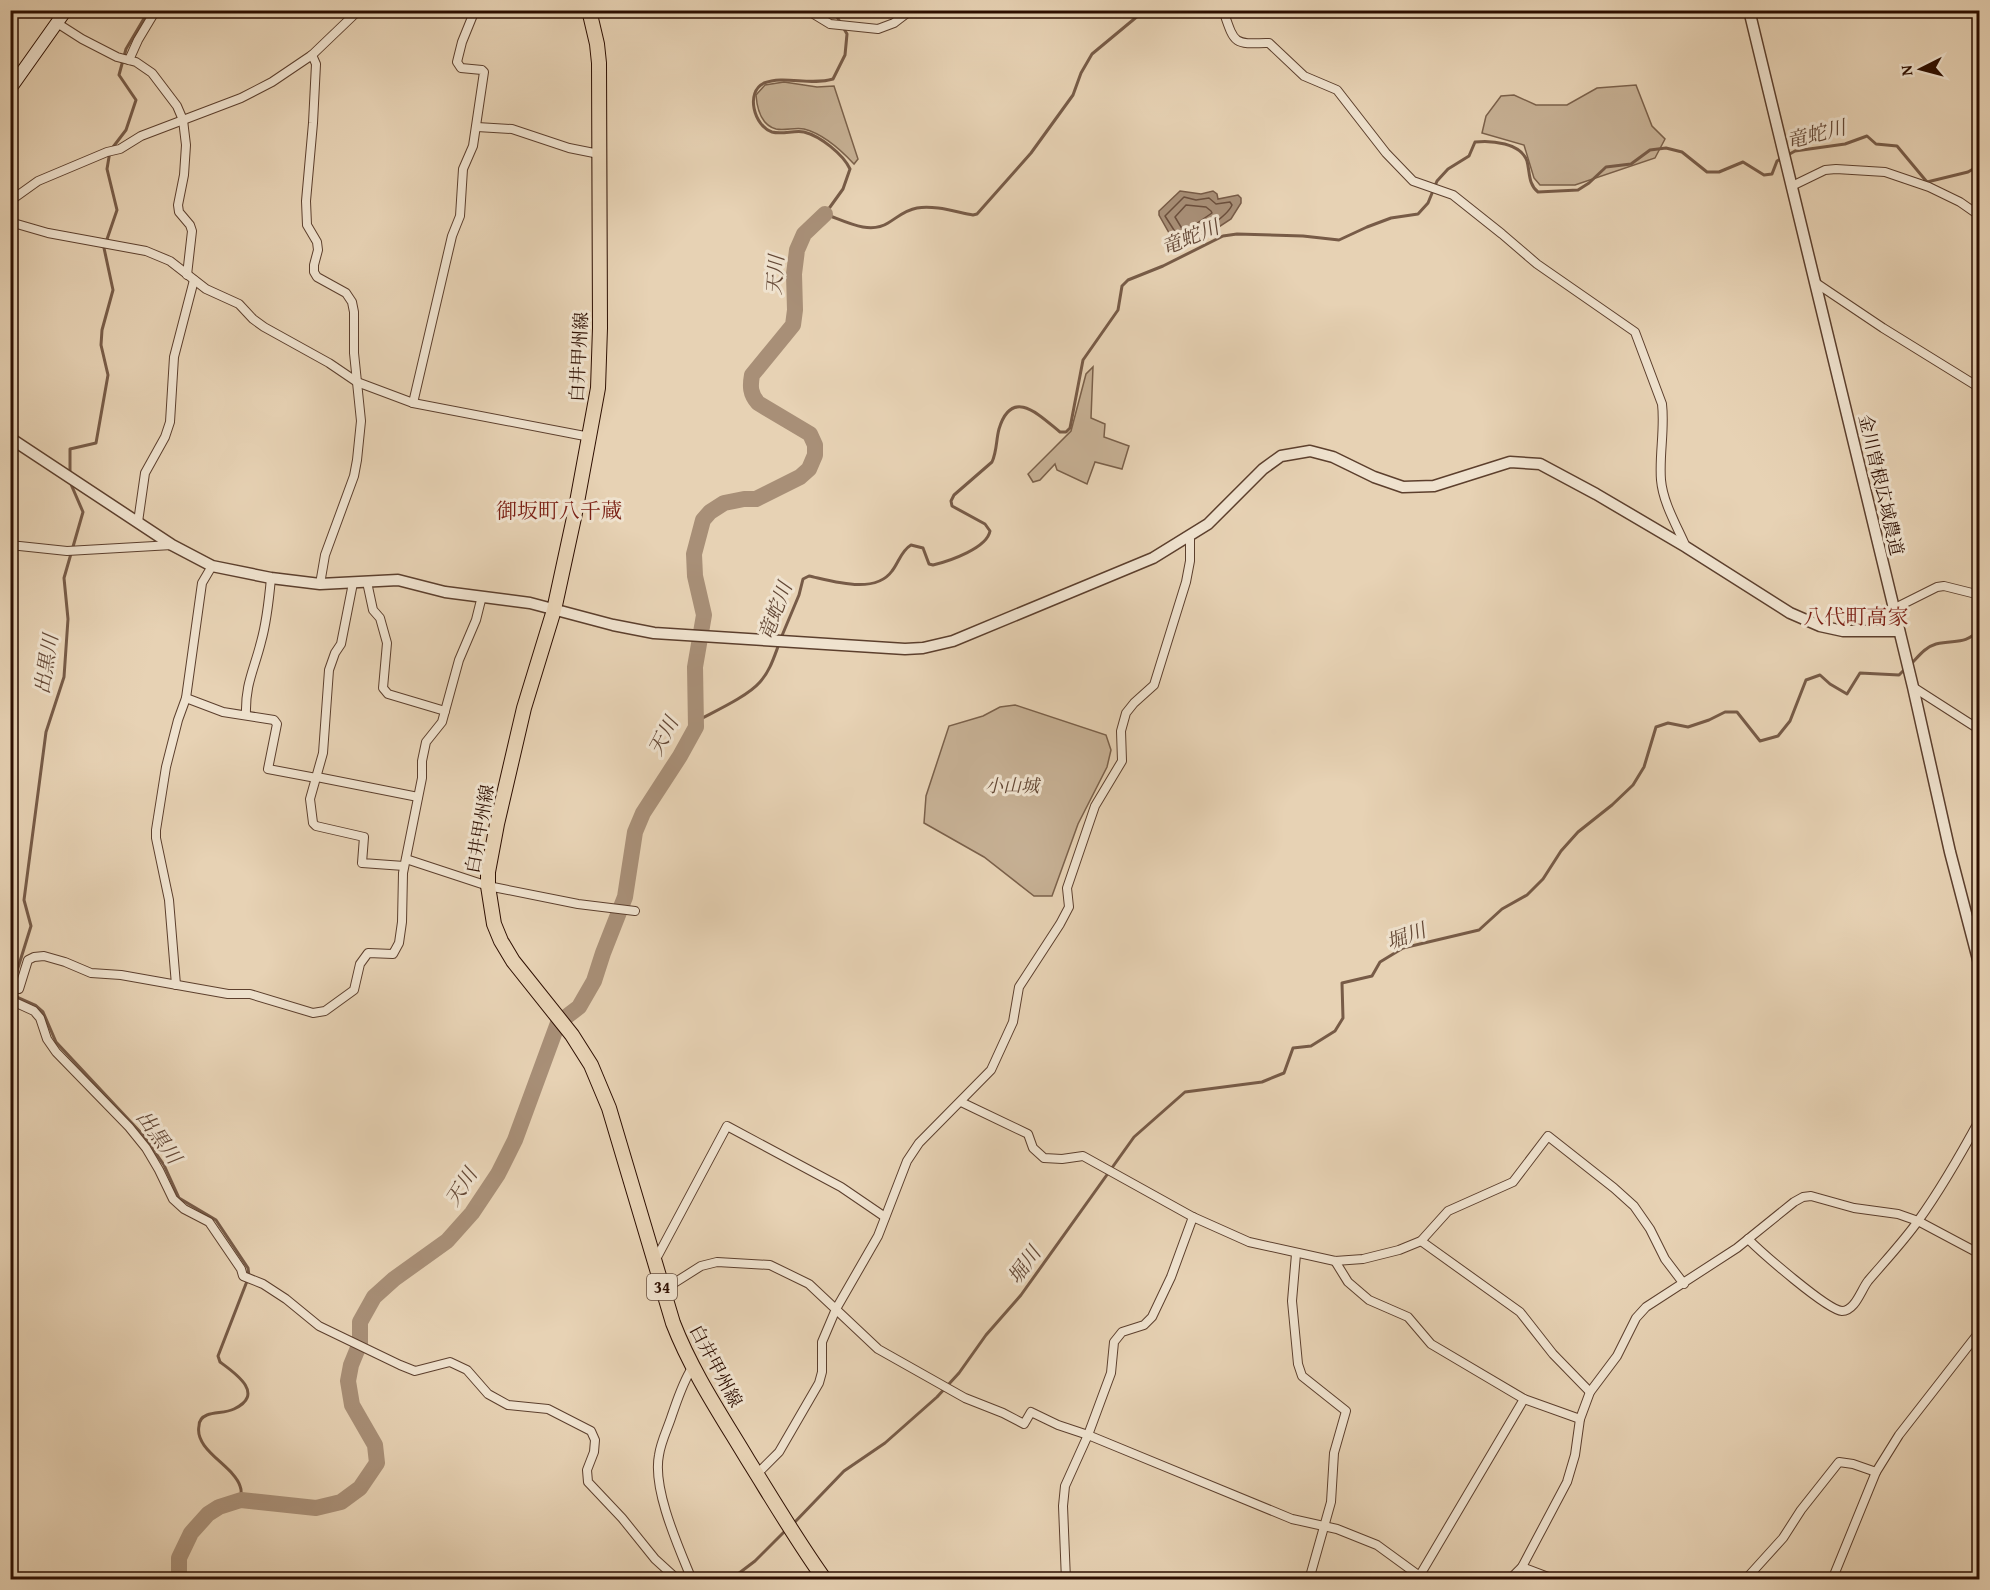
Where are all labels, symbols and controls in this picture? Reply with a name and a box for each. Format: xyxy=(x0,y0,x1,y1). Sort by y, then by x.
north arrow xyxy=(1891,39,1951,99)
text: N xyxy=(1894,64,1919,77)
water label: 竜蛇川 xyxy=(1783,112,1850,155)
water label: 竜蛇川 xyxy=(1157,211,1225,261)
water label: 天川 xyxy=(759,252,791,296)
street label: 白井甲州線 xyxy=(563,311,594,403)
street label: 金川曽根広域農道 xyxy=(1852,412,1911,558)
district label: 御坂町八千蔵 xyxy=(496,495,622,526)
water label: 竜蛇川 xyxy=(750,576,800,644)
district label: 八代町高家 xyxy=(1804,601,1909,632)
water label: 出黒川 xyxy=(26,630,65,696)
water label: 天川 xyxy=(640,710,686,760)
park label: 小山城 xyxy=(985,772,1042,799)
street label: 白井甲州線 xyxy=(458,782,501,876)
water label: 堀川 xyxy=(1382,914,1431,956)
water label: 出黒川 xyxy=(130,1104,190,1171)
water label: 天川 xyxy=(438,1160,485,1211)
water label: 堀川 xyxy=(1000,1238,1048,1289)
road number: 34 xyxy=(647,1274,677,1300)
street label: 白井甲州線 xyxy=(683,1320,749,1412)

